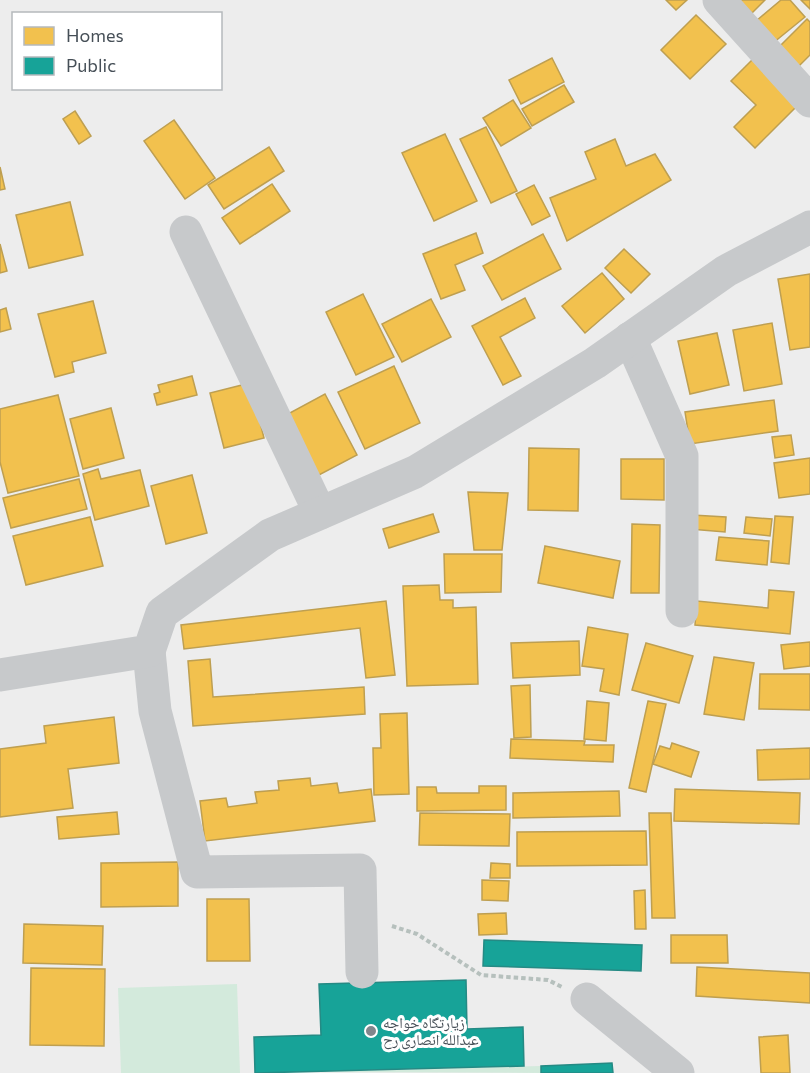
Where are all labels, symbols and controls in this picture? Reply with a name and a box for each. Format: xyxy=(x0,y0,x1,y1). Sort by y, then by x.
legend xyxy=(12,12,222,90)
text: Homes xyxy=(66,24,124,46)
text: Public xyxy=(66,54,116,76)
place label: زیارتگاه خواجه عبدالله انصاری رح xyxy=(383,1013,479,1050)
marker: زیارتگاه خواجه عبدالله انصاری رح xyxy=(364,1024,378,1038)

